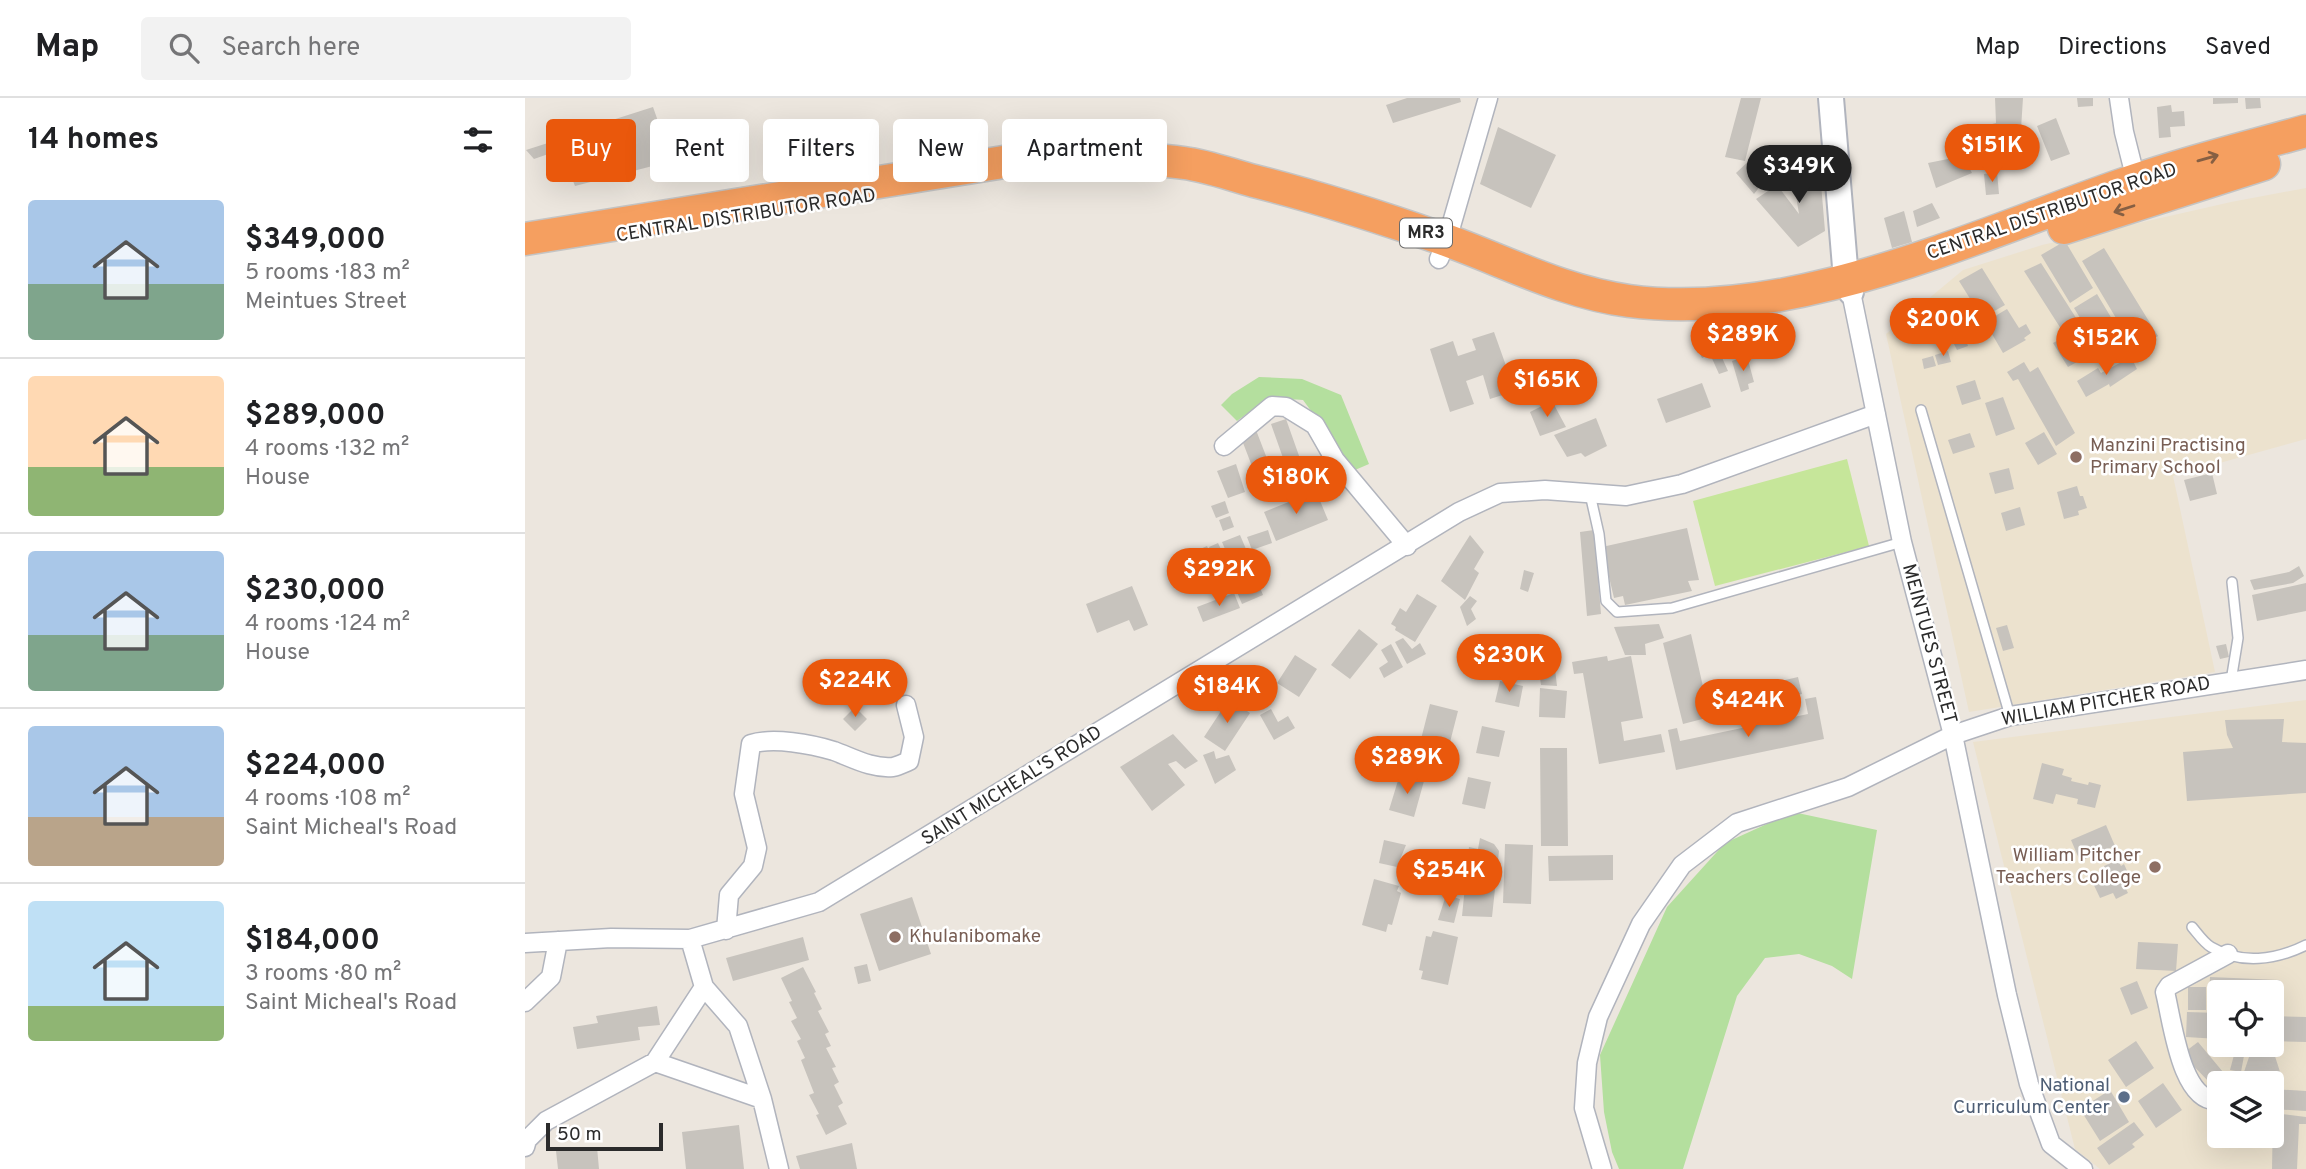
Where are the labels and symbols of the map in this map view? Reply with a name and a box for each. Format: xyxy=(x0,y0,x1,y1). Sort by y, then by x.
pin: $151K xyxy=(1943,125,2041,184)
pin: $349K xyxy=(1750,146,1848,205)
one-way arrow xyxy=(2197,151,2219,164)
street label: CENTRAL DISTRIBUTOR ROAD xyxy=(1924,158,2180,266)
street label: CENTRAL DISTRIBUTOR ROAD xyxy=(614,184,878,248)
one-way arrow xyxy=(2113,203,2135,216)
road number: MR3 xyxy=(1400,218,1452,248)
pin: $200K xyxy=(1894,299,1992,358)
pin: $289K xyxy=(1694,314,1792,373)
pin: $152K xyxy=(2057,317,2155,377)
pin: $165K xyxy=(1498,360,1596,419)
place label: Manzini Practising Primary School xyxy=(2090,434,2246,480)
marker: Manzini Practising Primary School xyxy=(2068,449,2084,465)
pin: $180K xyxy=(1247,456,1345,516)
pin: $292K xyxy=(1170,548,1268,608)
street label: MEINTUES STREET xyxy=(1896,561,1962,727)
pin: $230K xyxy=(1460,634,1558,694)
pin: $224K xyxy=(806,660,904,719)
pin: $184K xyxy=(1178,666,1276,725)
street label: WILLIAM PITCHER ROAD xyxy=(2000,672,2212,732)
pin: $424K xyxy=(1699,680,1797,739)
street label: SAINT MICHEAL'S ROAD xyxy=(917,721,1107,851)
pin: $289K xyxy=(1358,736,1456,796)
place label: William Pitcher Teachers College xyxy=(1995,844,2142,890)
pin: $254K xyxy=(1400,850,1498,909)
marker: William Pitcher Teachers College xyxy=(2147,859,2163,875)
place label: Khulanibomake xyxy=(909,925,1041,949)
marker: Khulanibomake xyxy=(887,929,903,945)
place label: National Curriculum Center xyxy=(1953,1074,2111,1120)
marker: National Curriculum Center xyxy=(2116,1089,2132,1105)
scale bar xyxy=(546,1120,663,1152)

